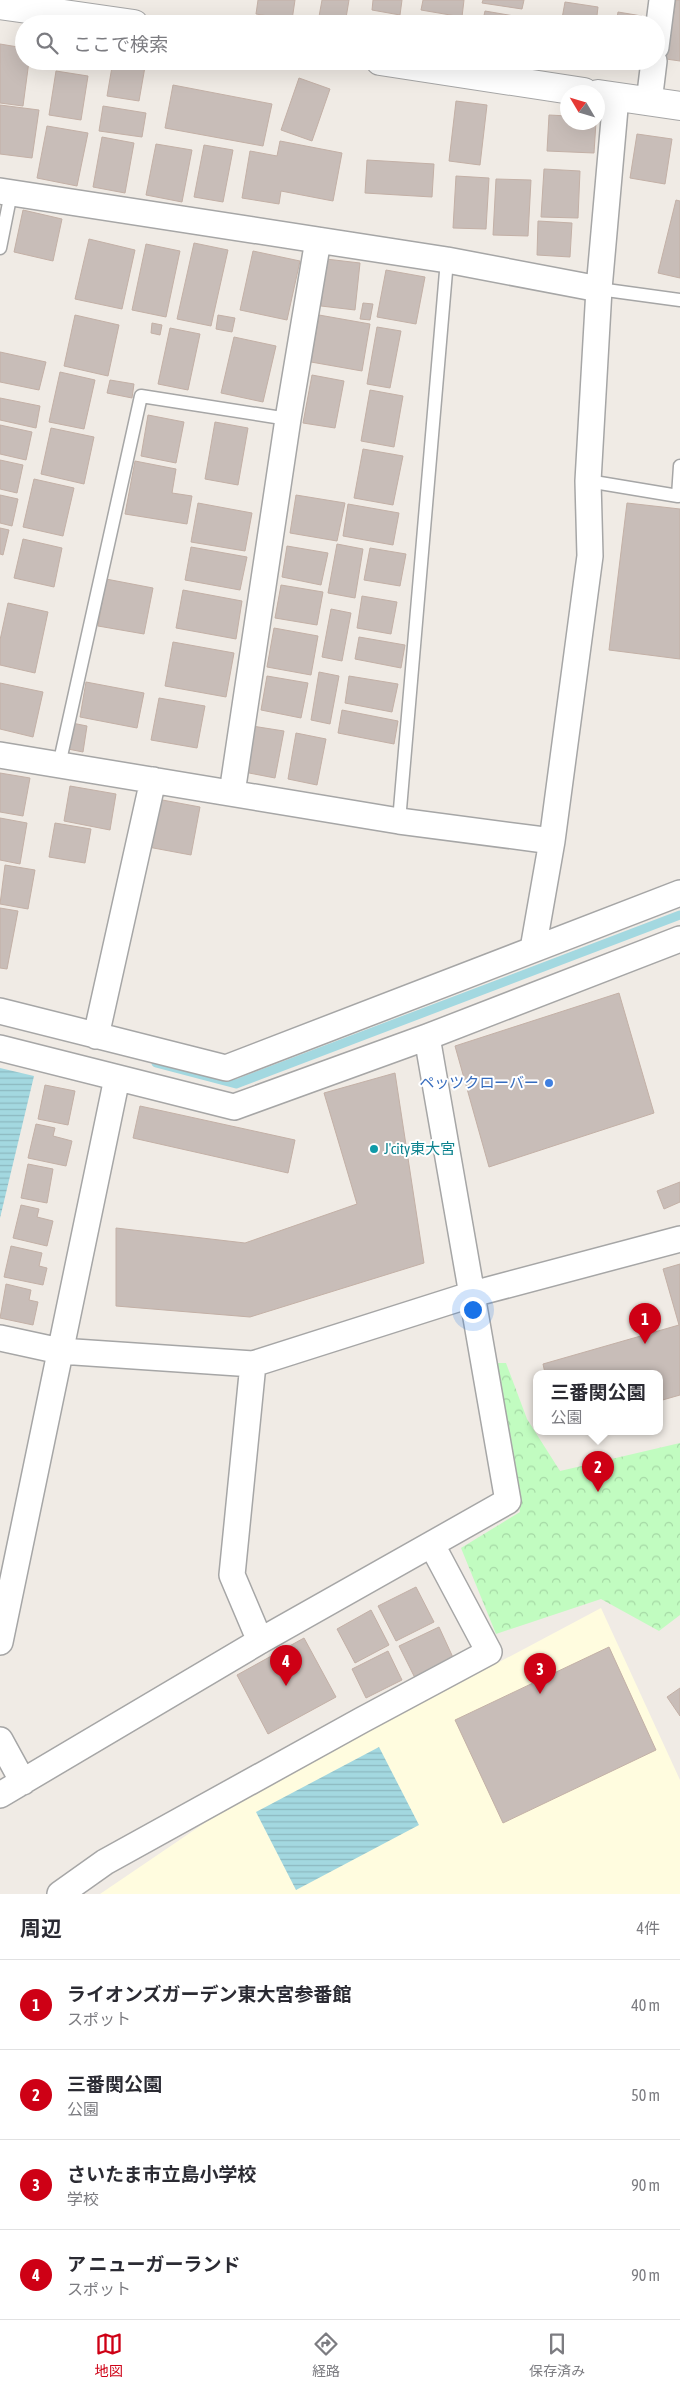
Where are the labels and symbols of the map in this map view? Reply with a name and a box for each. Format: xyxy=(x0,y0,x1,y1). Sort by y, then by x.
north arrow xyxy=(560,85,605,130)
place label: ペッツクローバー xyxy=(419,1074,539,1091)
marker: ペッツクローバー xyxy=(543,1077,555,1089)
place label: J'city東大宮 xyxy=(384,1140,455,1157)
marker: J'city東大宮 xyxy=(368,1143,380,1155)
your location xyxy=(460,1297,486,1323)
pin: 1 xyxy=(629,1303,661,1344)
pin: 2 xyxy=(582,1451,614,1492)
pin: 4 xyxy=(270,1645,302,1686)
pin: 3 xyxy=(524,1653,556,1694)

